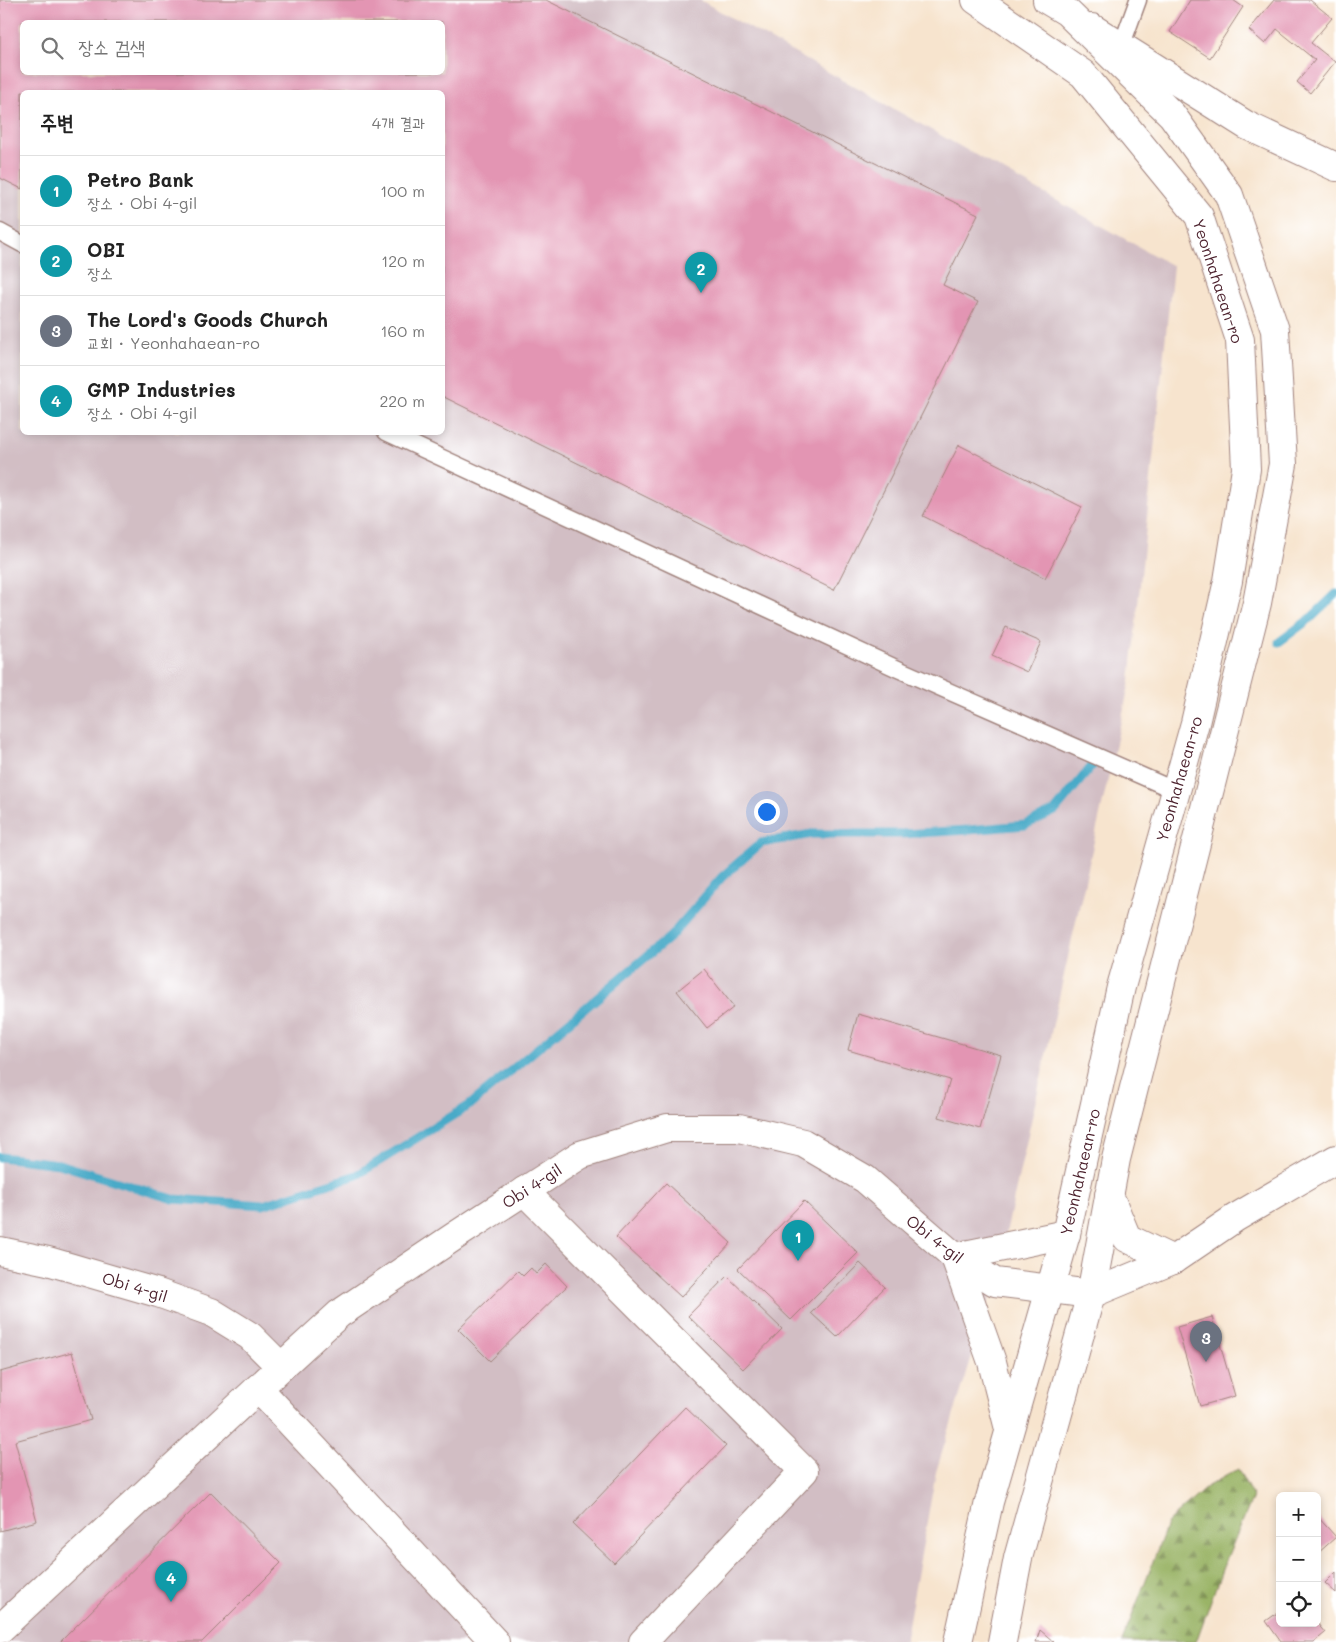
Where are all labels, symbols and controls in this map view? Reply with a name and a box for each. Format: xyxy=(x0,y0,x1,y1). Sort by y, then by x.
search box xyxy=(20,20,445,75)
icon: search xyxy=(38,34,66,62)
text: 장소 검색 xyxy=(78,34,145,59)
text: 주변 xyxy=(40,108,74,135)
text: 4개 결과 xyxy=(372,112,425,133)
text: Petro Bank xyxy=(87,167,194,192)
text: 1 xyxy=(52,180,60,201)
text: 100 m xyxy=(380,180,425,201)
text: 장소 · Obi 4-gil xyxy=(87,192,197,213)
street label: Yeonhahaean-ro xyxy=(1188,216,1249,346)
text: OBI xyxy=(87,237,125,262)
text: 2 xyxy=(52,250,60,271)
text: 120 m xyxy=(381,250,425,271)
pin: 2 xyxy=(685,252,717,293)
text: 장소 xyxy=(87,262,113,283)
text: The Lord's Goods Church xyxy=(87,307,328,332)
text: 3 xyxy=(51,320,61,341)
text: 160 m xyxy=(380,320,425,341)
text: 교회 · Yeonhahaean-ro xyxy=(87,332,260,353)
text: GMP Industries xyxy=(87,377,236,402)
text: 4 xyxy=(51,390,61,411)
text: 220 m xyxy=(379,390,425,411)
text: 장소 · Obi 4-gil xyxy=(87,402,197,423)
street label: Yeonhahaean-ro xyxy=(1151,714,1206,844)
your location xyxy=(754,799,780,825)
street label: Yeonhahaean-ro xyxy=(1055,1106,1104,1237)
street label: Obi 4-gil xyxy=(498,1158,566,1213)
street label: Obi 4-gil xyxy=(902,1210,968,1268)
pin: 1 xyxy=(782,1220,814,1261)
street label: Obi 4-gil xyxy=(100,1267,170,1306)
pin: 3 xyxy=(1190,1321,1222,1362)
map controls xyxy=(1276,1492,1321,1627)
button: + xyxy=(1276,1492,1321,1537)
button: − xyxy=(1276,1537,1321,1582)
pin: 4 xyxy=(155,1561,187,1602)
button: locate xyxy=(1276,1582,1321,1627)

